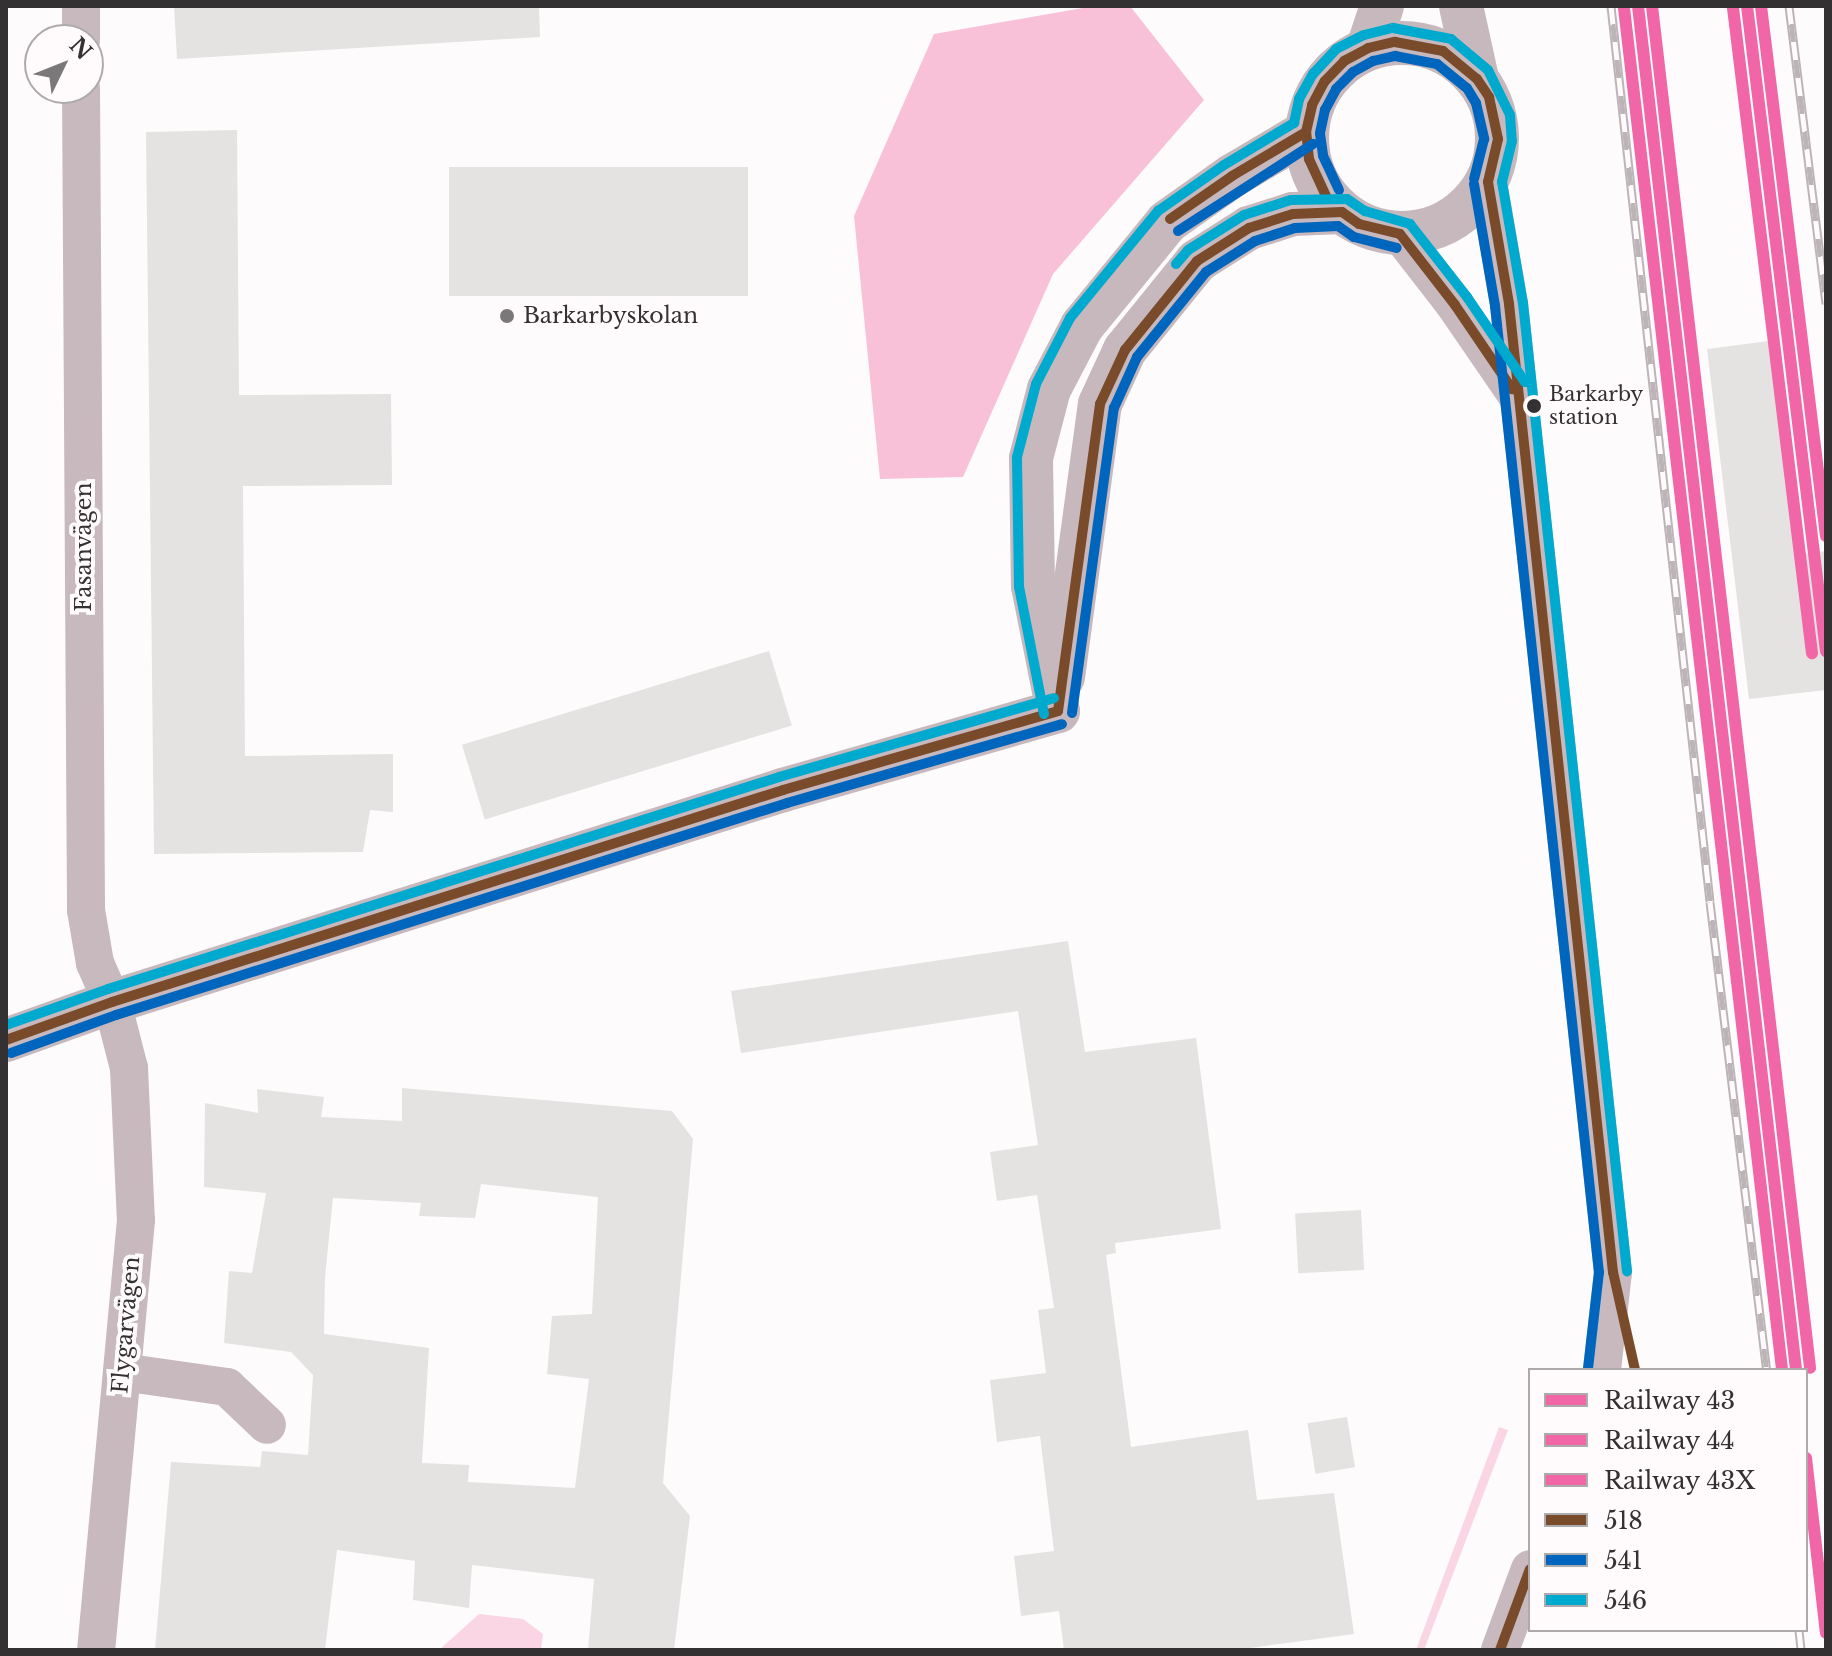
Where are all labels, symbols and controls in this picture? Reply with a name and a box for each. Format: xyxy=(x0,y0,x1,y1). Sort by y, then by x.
north arrow xyxy=(24,24,104,104)
text: N xyxy=(64,32,97,65)
place label: Barkarbyskolan xyxy=(523,303,698,329)
marker: Barkarbyskolan xyxy=(498,307,516,325)
place label: Barkarby station xyxy=(1549,382,1643,429)
marker: Barkarby station xyxy=(1526,398,1542,414)
street label: Fasanvägen xyxy=(71,482,97,612)
street label: Flygarvägen xyxy=(107,1255,145,1395)
legend xyxy=(1528,1368,1808,1632)
text: Railway 43 xyxy=(1604,1386,1735,1415)
text: Railway 44 xyxy=(1604,1426,1735,1455)
text: Railway 43X xyxy=(1604,1466,1755,1495)
text: 518 xyxy=(1604,1506,1643,1535)
text: 541 xyxy=(1604,1546,1642,1575)
text: 546 xyxy=(1604,1586,1647,1615)

